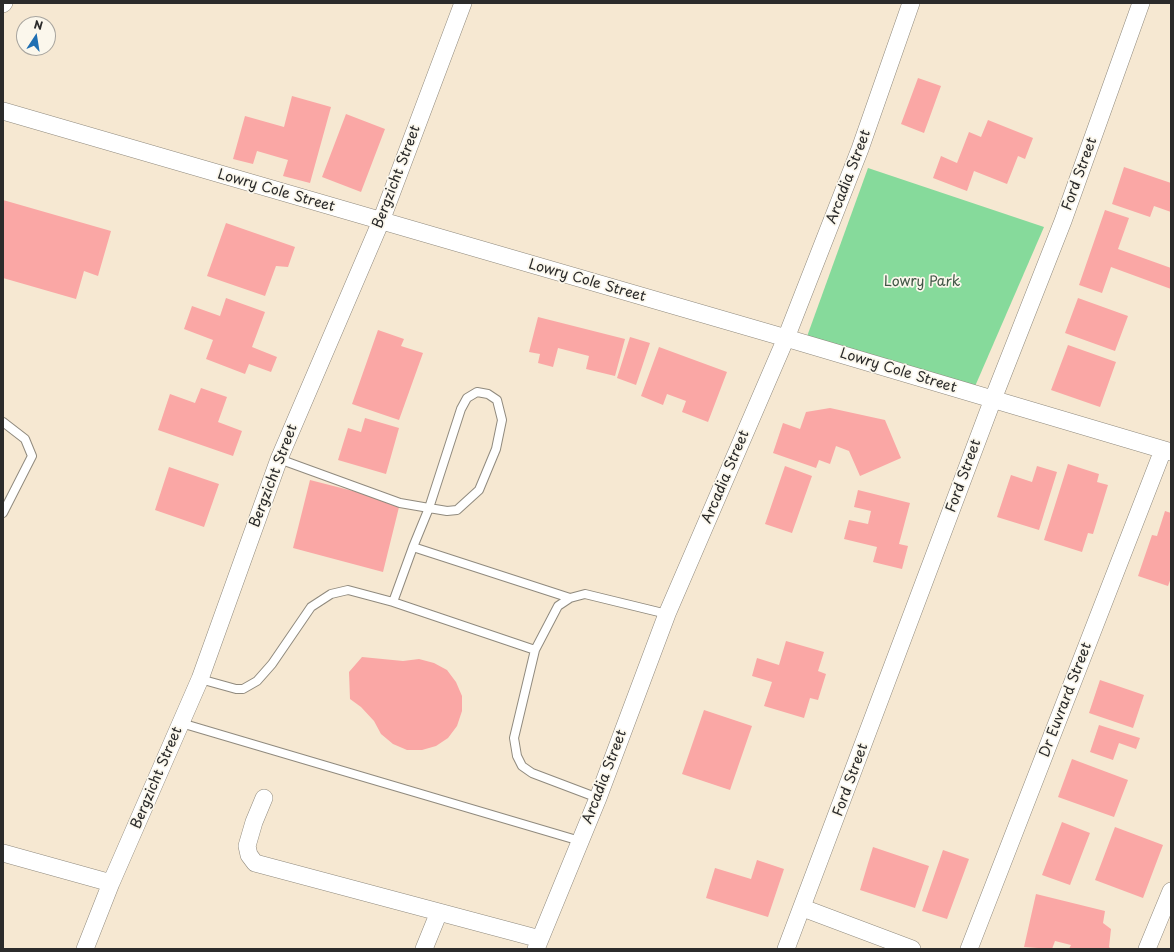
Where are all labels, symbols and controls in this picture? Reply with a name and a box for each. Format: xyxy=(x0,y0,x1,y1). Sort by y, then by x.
north arrow xyxy=(16,16,56,56)
text: N xyxy=(32,16,44,34)
street label: Bergzicht Street xyxy=(370,123,424,231)
street label: Arcadia Street xyxy=(823,128,875,226)
street label: Ford Street xyxy=(1059,135,1101,213)
street label: Lowry Cole Street xyxy=(215,166,337,216)
street label: Lowry Cole Street xyxy=(526,256,648,306)
park label: Lowry Park xyxy=(884,274,960,290)
street label: Lowry Cole Street xyxy=(838,345,958,397)
street label: Bergzicht Street xyxy=(247,422,301,530)
street label: Arcadia Street xyxy=(699,428,753,526)
street label: Ford Street xyxy=(943,437,985,515)
street label: Dr Euvrard Street xyxy=(1036,640,1096,760)
street label: Bergzicht Street xyxy=(128,724,186,832)
street label: Arcadia Street xyxy=(579,728,631,826)
street label: Ford Street xyxy=(830,741,872,819)

